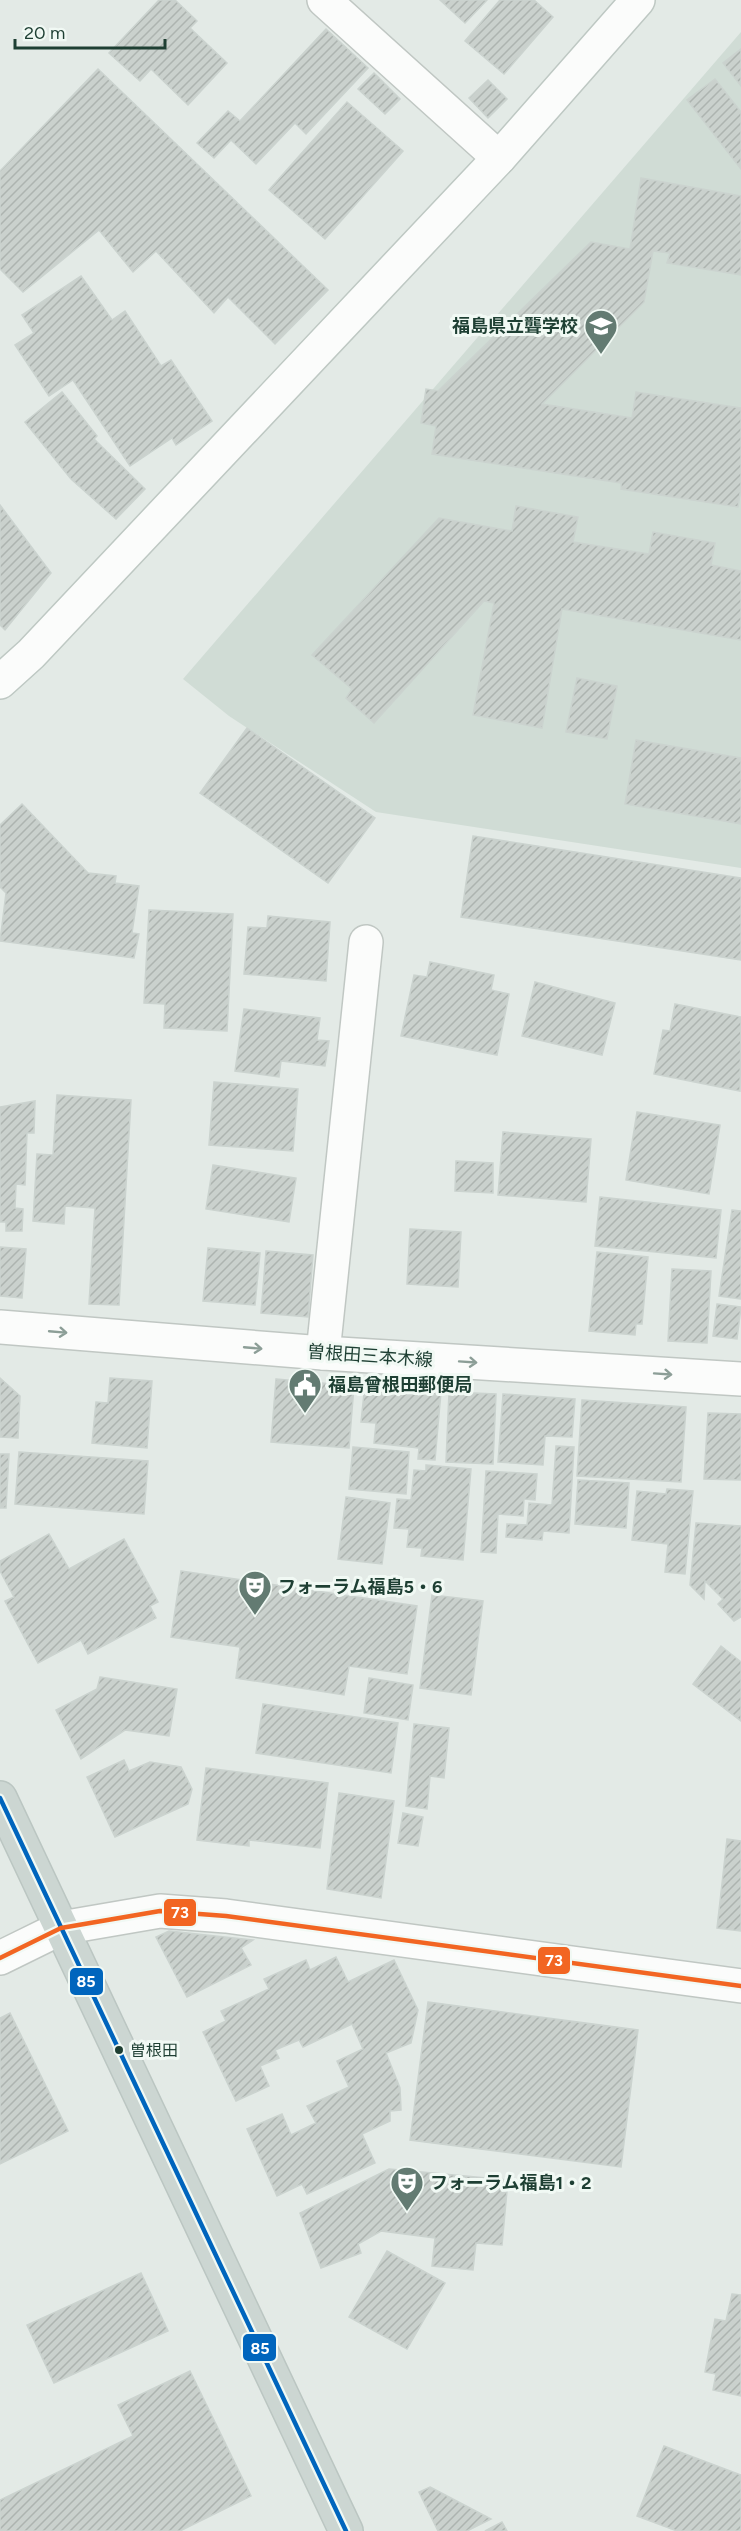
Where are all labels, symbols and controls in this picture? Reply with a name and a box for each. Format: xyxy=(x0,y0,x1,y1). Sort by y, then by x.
scale bar xyxy=(15,12,165,50)
text: 20 m xyxy=(24,22,65,44)
school or university icon: 福島県立聾学校 xyxy=(583,308,619,355)
place label: 福島県立聾学校 xyxy=(452,315,578,337)
one-way arrow xyxy=(48,1327,68,1338)
street label: 曽根田三本木線 xyxy=(306,1341,434,1371)
one-way arrow xyxy=(242,1342,262,1353)
one-way arrow xyxy=(458,1357,478,1368)
public building icon: 福島曾根田郵便局 xyxy=(287,1367,323,1414)
one-way arrow xyxy=(652,1369,672,1380)
place label: 福島曾根田郵便局 xyxy=(328,1374,472,1396)
theatre icon: フォーラム福島5・6 xyxy=(237,1569,273,1616)
place label: フォーラム福島5・6 xyxy=(278,1576,442,1598)
line badge: 73 xyxy=(163,1898,197,1927)
text: 73 xyxy=(171,1903,189,1922)
line badge: 73 xyxy=(537,1946,571,1975)
text: 73 xyxy=(545,1951,563,1970)
line badge: 85 xyxy=(69,1967,104,1996)
text: 85 xyxy=(76,1972,96,1991)
place label: 曽根田 xyxy=(130,2041,178,2060)
marker: 曽根田 xyxy=(113,2044,125,2056)
theatre icon: フォーラム福島1・2 xyxy=(389,2165,425,2212)
place label: フォーラム福島1・2 xyxy=(430,2172,591,2194)
line badge: 85 xyxy=(242,2333,277,2362)
text: 85 xyxy=(250,2339,270,2358)

